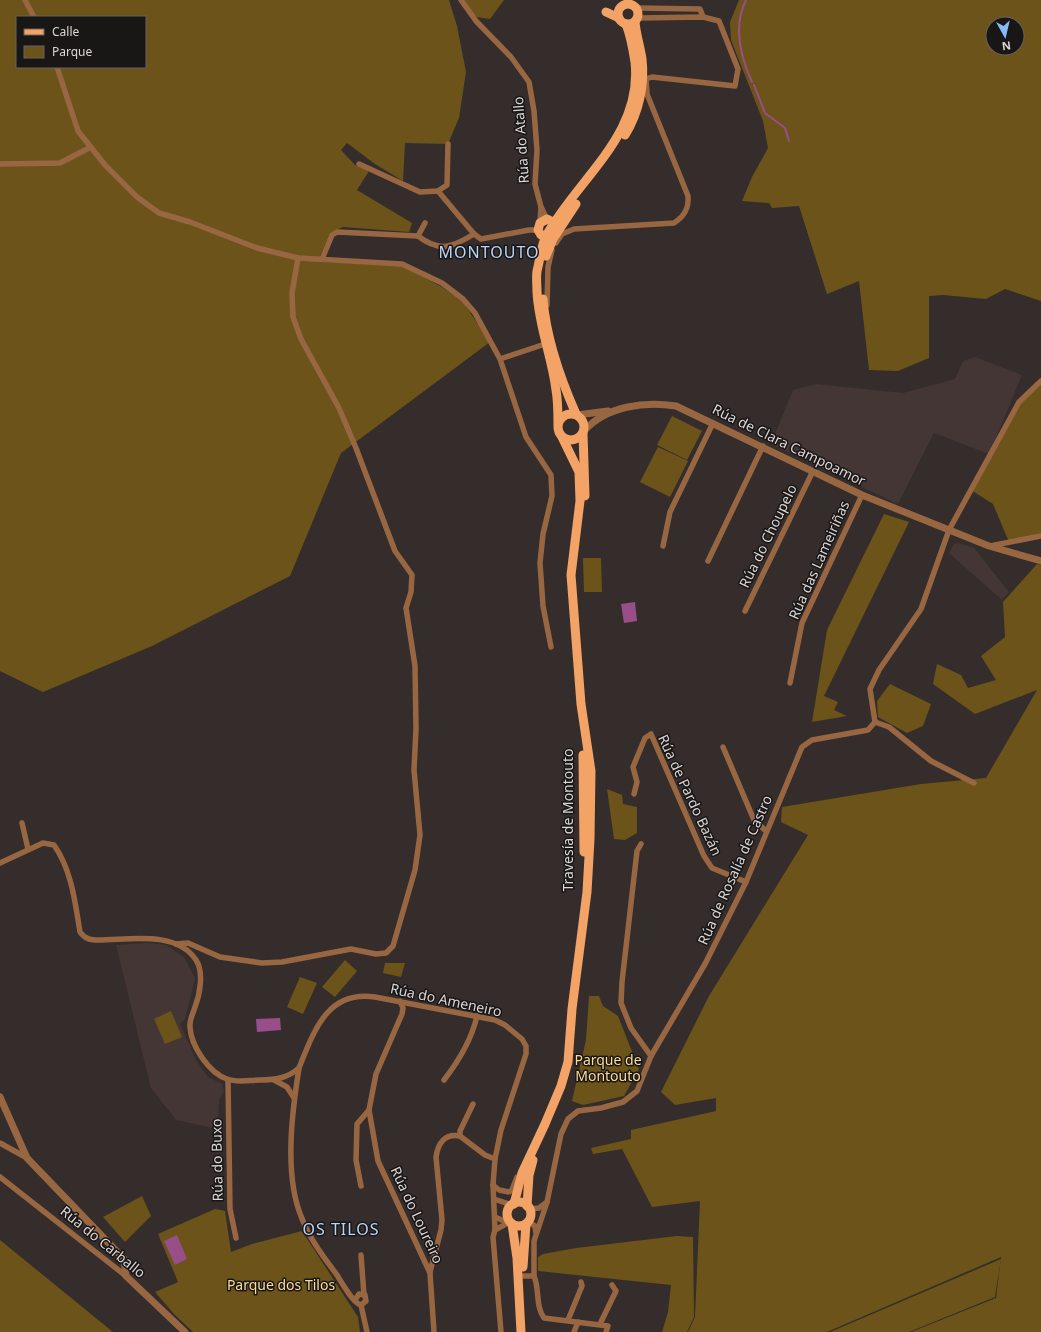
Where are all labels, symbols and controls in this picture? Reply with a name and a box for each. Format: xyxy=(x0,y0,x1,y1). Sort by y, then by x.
legend xyxy=(16,16,146,68)
north arrow xyxy=(985,16,1025,56)
text: Calle xyxy=(52,23,80,40)
text: N xyxy=(1001,38,1012,54)
text: Parque xyxy=(52,43,93,60)
street label: Rúa do Atallo xyxy=(508,96,533,184)
district label: MONTOUTO xyxy=(438,241,540,263)
street label: Rúa de Clara Campoamor xyxy=(709,399,869,490)
street label: Rúa do Choupelo xyxy=(734,481,801,591)
street label: Rúa das Lameiriñas xyxy=(784,497,853,622)
street label: Rúa de Pardo Bazán xyxy=(654,731,727,858)
street label: Travesía de Montouto xyxy=(558,749,577,891)
street label: Rúa de Rosalía de Castro xyxy=(693,792,776,948)
street label: Rúa do Ameneiro xyxy=(389,978,504,1021)
park label: Parque de Montouto xyxy=(574,1050,642,1085)
street label: Rúa do Buxo xyxy=(206,1118,227,1202)
street label: Rúa do Loureiro xyxy=(387,1163,448,1266)
street label: Rúa do Carballo xyxy=(57,1201,150,1282)
district label: OS TILOS xyxy=(302,1218,380,1240)
park label: Parque dos Tilos xyxy=(227,1275,335,1294)

